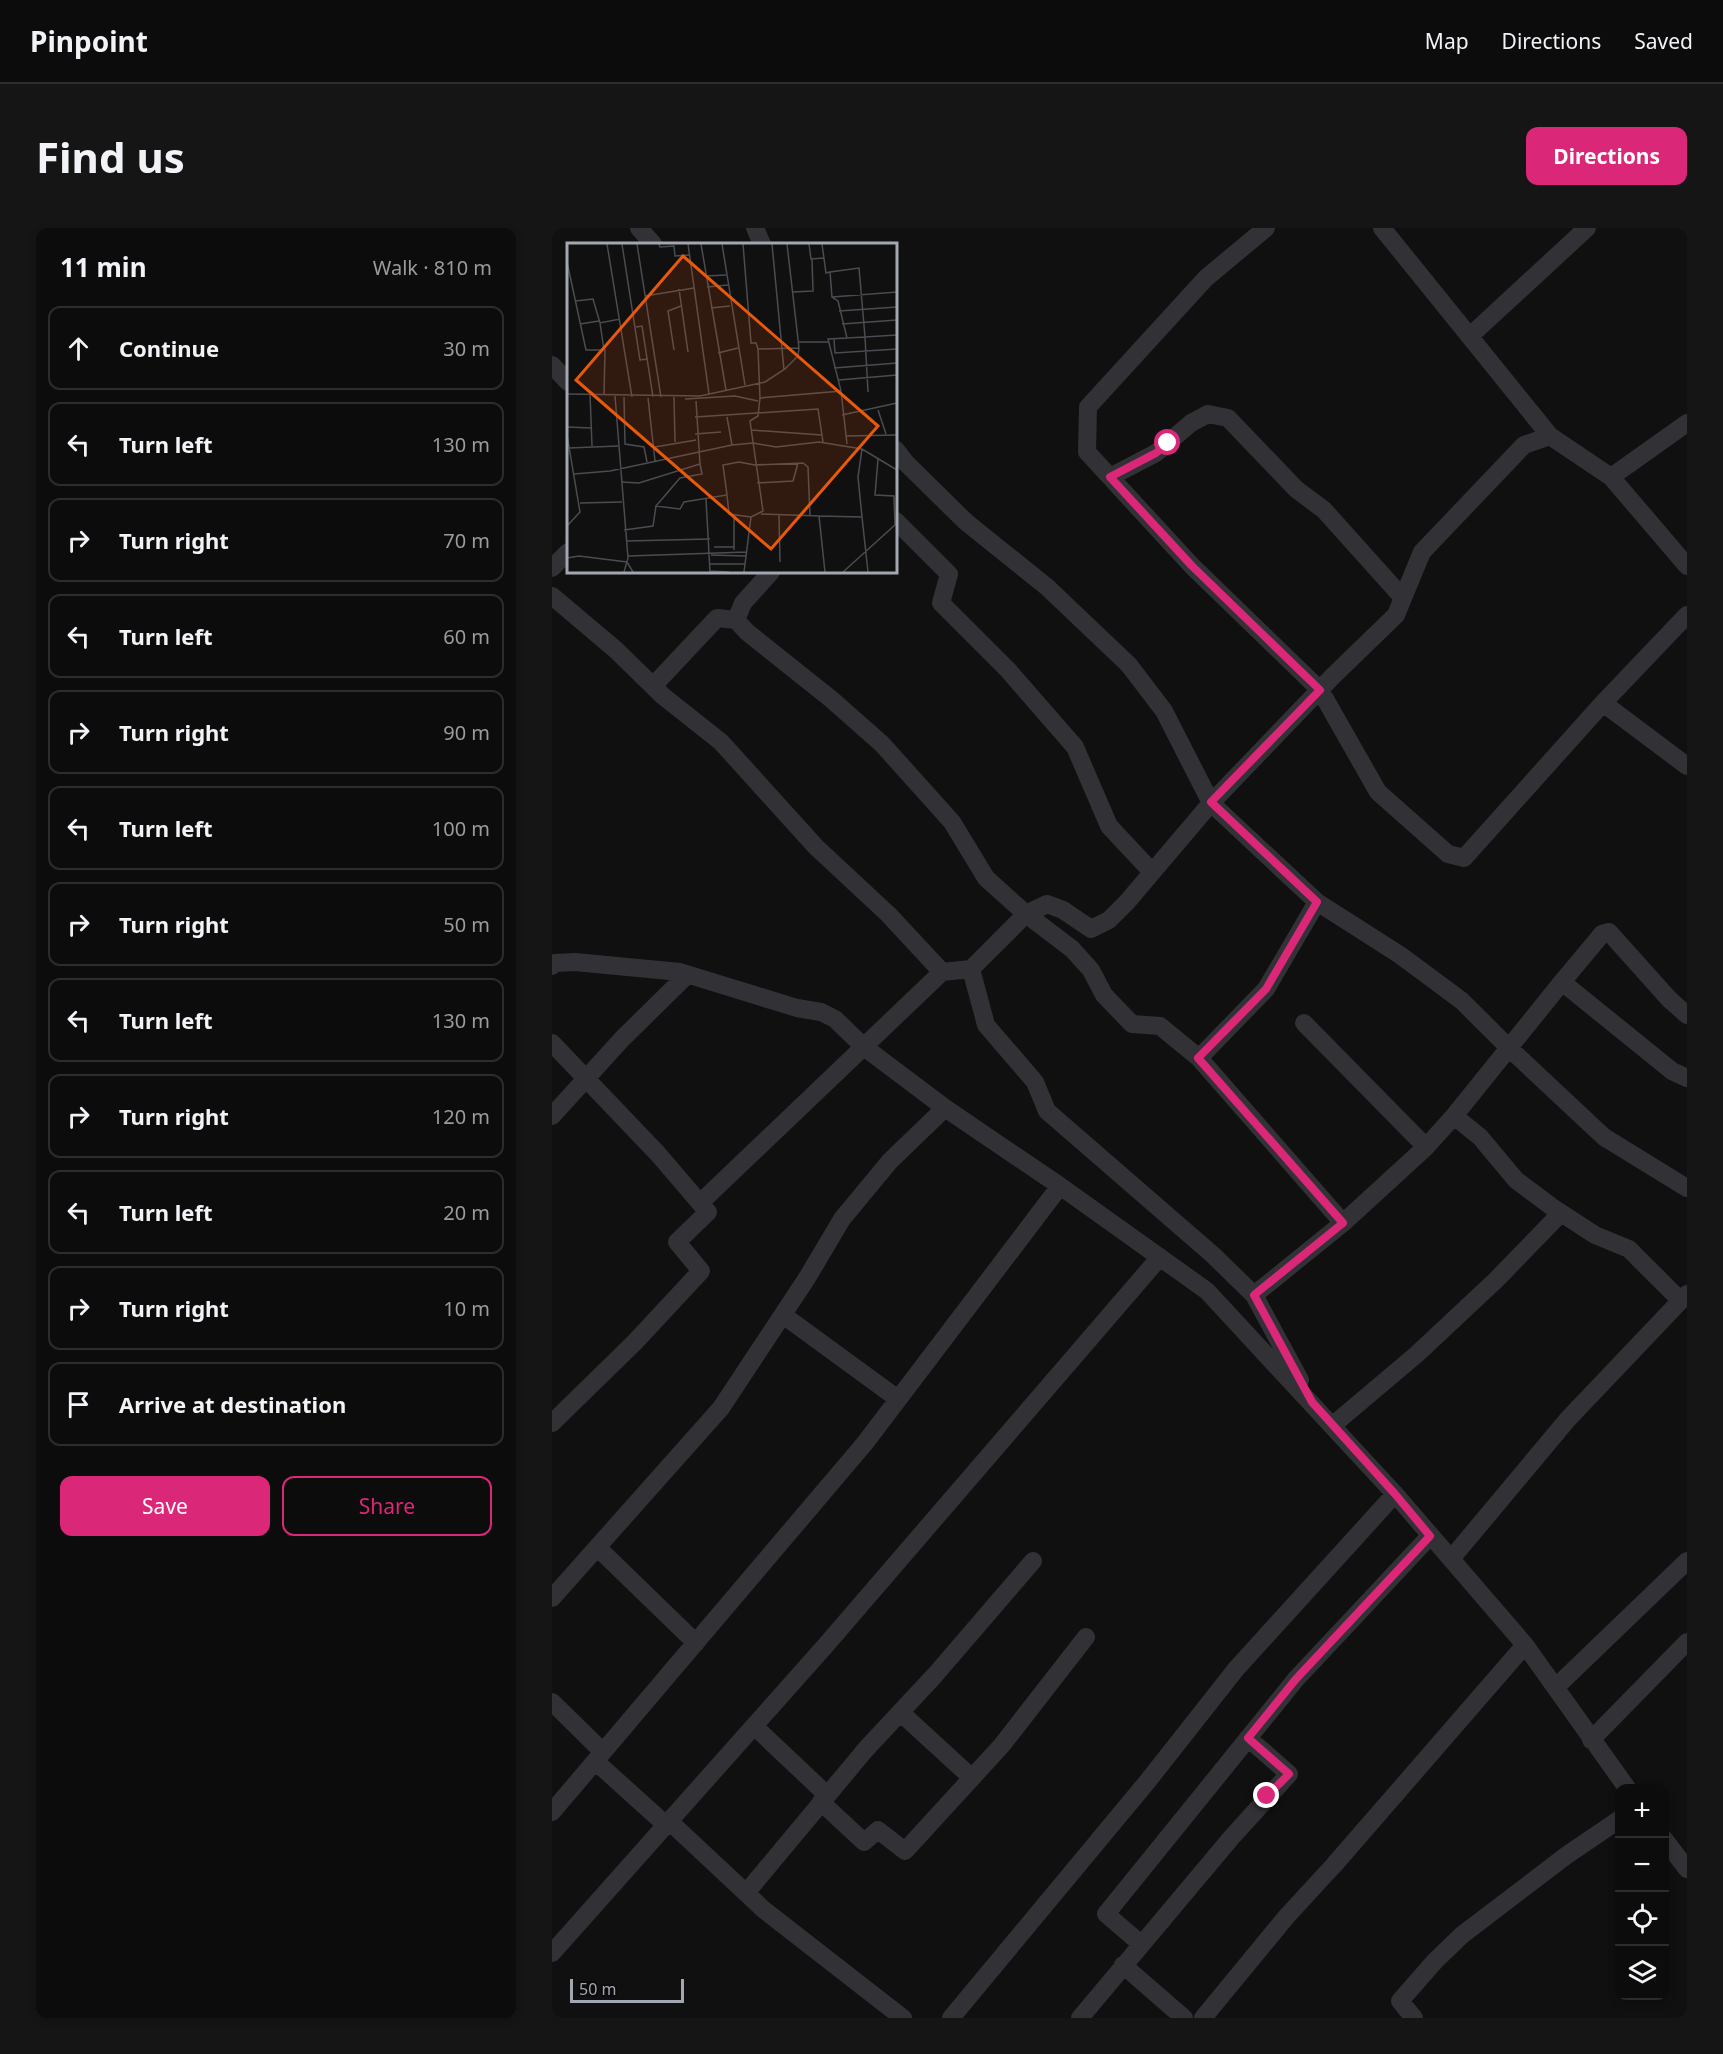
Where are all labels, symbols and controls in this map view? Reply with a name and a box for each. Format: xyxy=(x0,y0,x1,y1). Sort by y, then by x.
text: Pinpoint xyxy=(30,22,148,60)
text: Map xyxy=(1425,27,1469,55)
text: Directions xyxy=(1502,27,1601,55)
text: Saved xyxy=(1634,27,1693,55)
button: Directions xyxy=(1526,127,1687,185)
text: Find us xyxy=(36,128,185,185)
inset map xyxy=(567,243,897,573)
text: 11 min xyxy=(60,249,147,285)
text: Walk · 810 m xyxy=(373,254,492,281)
icon: ahead xyxy=(62,332,95,365)
text: Continue xyxy=(119,333,219,363)
text: 30 m xyxy=(443,335,490,362)
icon: left xyxy=(62,428,95,461)
text: Turn left xyxy=(119,429,213,459)
route start xyxy=(1154,429,1180,455)
text: 130 m xyxy=(432,431,490,458)
icon: right xyxy=(62,524,95,557)
text: Turn right xyxy=(119,525,229,555)
text: 70 m xyxy=(443,527,490,554)
icon: left xyxy=(62,620,95,653)
text: Turn left xyxy=(119,621,213,651)
text: 60 m xyxy=(443,623,490,650)
icon: right xyxy=(62,716,95,749)
text: Turn right xyxy=(119,717,229,747)
text: 90 m xyxy=(443,719,490,746)
icon: left xyxy=(62,812,95,845)
text: Turn left xyxy=(119,813,213,843)
text: 100 m xyxy=(432,815,490,842)
icon: right xyxy=(62,908,95,941)
text: Turn right xyxy=(119,909,229,939)
text: 50 m xyxy=(443,911,490,938)
icon: left xyxy=(62,1004,95,1037)
text: Turn left xyxy=(119,1005,213,1035)
text: 130 m xyxy=(432,1007,490,1034)
icon: right xyxy=(62,1100,95,1133)
text: Turn right xyxy=(119,1101,229,1131)
text: 120 m xyxy=(432,1103,490,1130)
icon: left xyxy=(62,1196,95,1229)
text: Turn left xyxy=(119,1197,213,1227)
text: 20 m xyxy=(443,1199,490,1226)
icon: right xyxy=(62,1292,95,1325)
text: Turn right xyxy=(119,1293,229,1323)
text: 10 m xyxy=(443,1295,490,1322)
icon: arrive xyxy=(62,1388,95,1421)
text: Arrive at destination xyxy=(119,1389,346,1419)
button: Save xyxy=(60,1476,270,1536)
button: Share xyxy=(282,1476,492,1536)
route end xyxy=(1253,1782,1279,1808)
map controls xyxy=(1615,1784,1669,2000)
button: + xyxy=(1615,1784,1669,1838)
button: − xyxy=(1615,1838,1669,1892)
button: locate xyxy=(1615,1892,1669,1946)
button: layers xyxy=(1615,1946,1669,2000)
scale bar xyxy=(570,1976,684,2004)
text: 50 m xyxy=(579,1978,616,2000)

